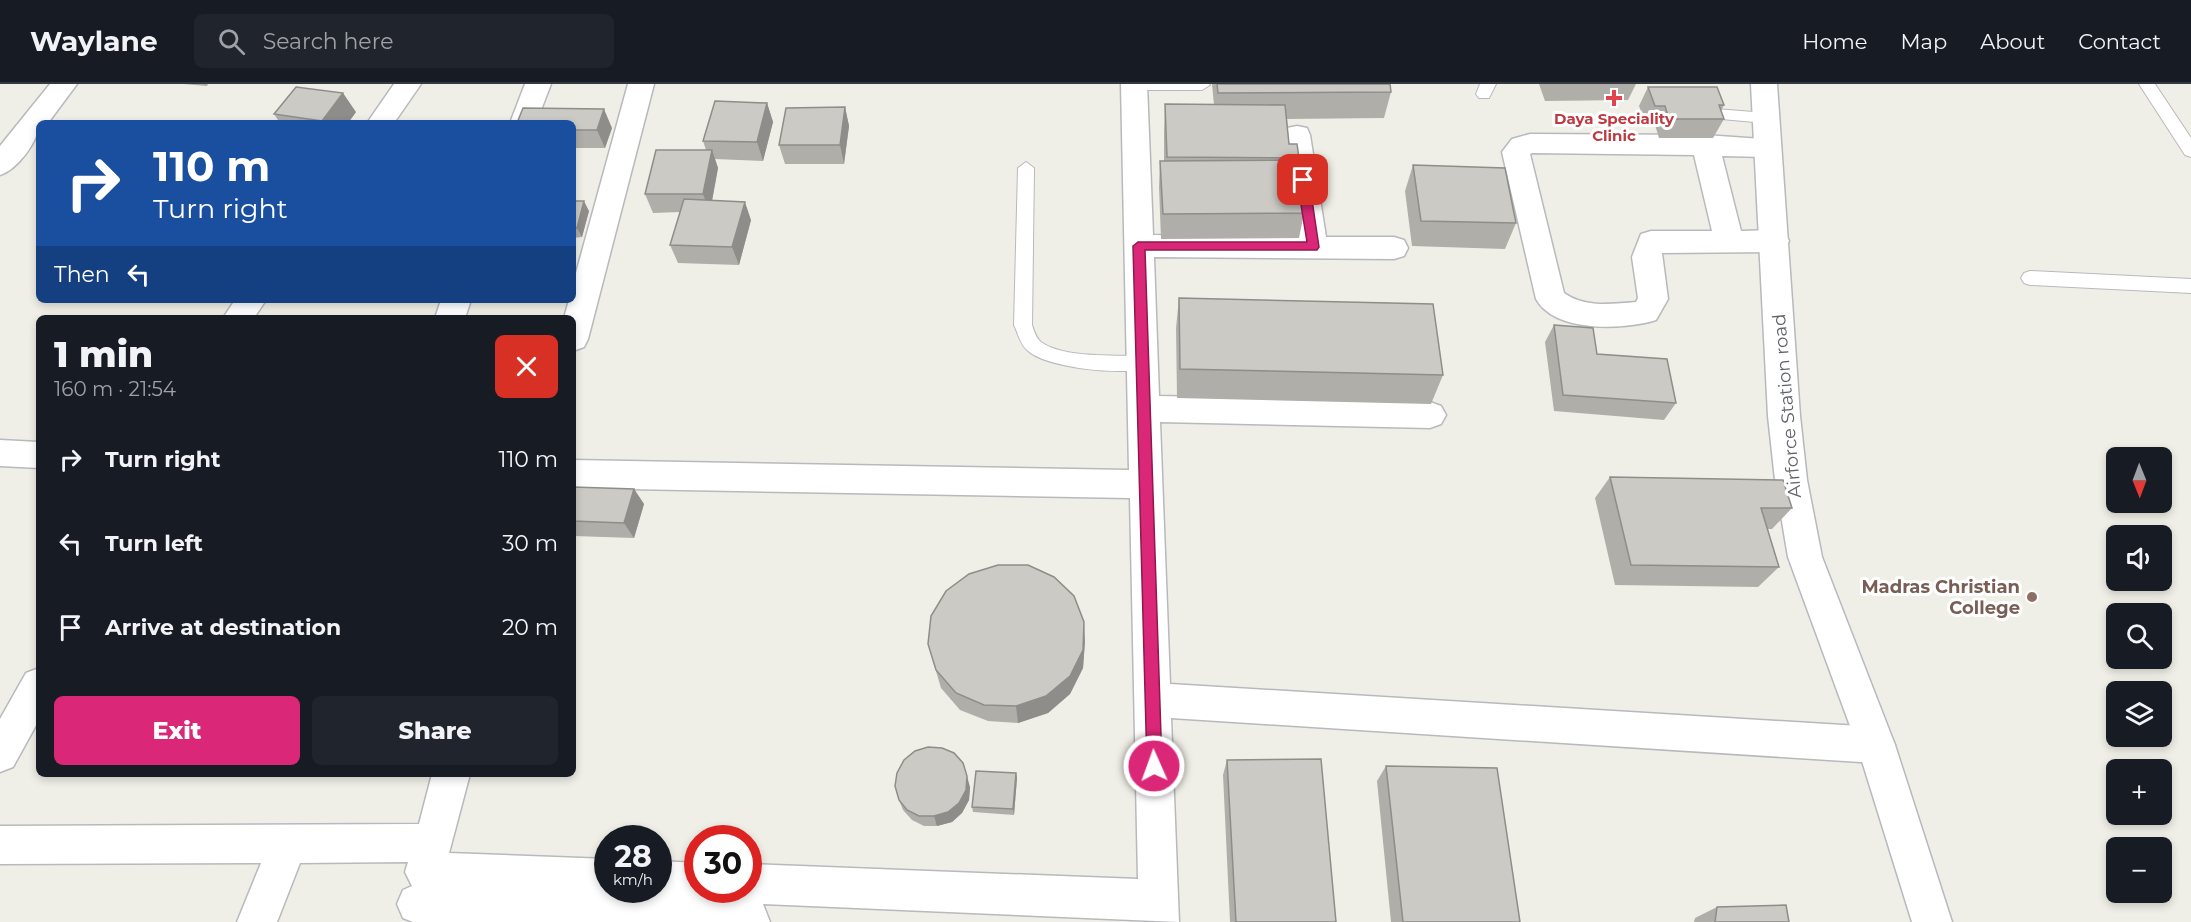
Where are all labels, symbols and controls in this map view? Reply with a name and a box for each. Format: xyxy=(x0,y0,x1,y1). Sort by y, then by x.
search box xyxy=(194,14,614,68)
text: Waylane xyxy=(30,24,158,58)
icon: search xyxy=(215,25,248,58)
text: Search here xyxy=(263,28,393,55)
text: Home xyxy=(1802,29,1867,54)
text: Map xyxy=(1900,29,1947,54)
text: About xyxy=(1980,29,2045,54)
text: Contact xyxy=(2078,29,2161,54)
marker: Daya Speciality Clinic xyxy=(1605,89,1623,107)
place label: Daya Speciality Clinic xyxy=(1554,109,1675,145)
text: 110 m xyxy=(153,140,270,192)
icon: right xyxy=(54,144,132,222)
pin xyxy=(1277,154,1328,205)
icon: arrive xyxy=(1286,163,1319,196)
text: Turn right xyxy=(153,192,288,225)
icon: left xyxy=(122,258,155,291)
text: Then xyxy=(54,261,110,288)
street label: Airforce Station road xyxy=(1768,313,1806,499)
text: 1 min xyxy=(54,332,153,376)
button: close xyxy=(495,335,558,398)
text: 160 m · 21:54 xyxy=(54,377,176,401)
icon: right xyxy=(54,443,87,476)
text: Turn right xyxy=(105,446,220,473)
text: 110 m xyxy=(498,446,558,473)
north arrow xyxy=(2106,447,2172,513)
map controls xyxy=(2106,447,2172,903)
button: sound xyxy=(2106,525,2172,591)
icon: left xyxy=(54,527,87,560)
text: Turn left xyxy=(105,530,203,557)
text: 30 m xyxy=(502,530,558,557)
place label: Madras Christian College xyxy=(1861,576,2020,619)
marker: Madras Christian College xyxy=(2025,590,2039,604)
button: search xyxy=(2106,603,2172,669)
icon: arrive xyxy=(54,611,87,644)
text: Arrive at destination xyxy=(105,614,341,641)
text: 20 m xyxy=(502,614,558,641)
button: layers xyxy=(2106,681,2172,747)
button: Exit xyxy=(54,696,300,765)
button: Share xyxy=(312,696,558,765)
position arrow xyxy=(1122,734,1186,798)
button: + xyxy=(2106,759,2172,825)
speed limit sign: 30 xyxy=(684,825,762,903)
button: − xyxy=(2106,837,2172,903)
text: 28 xyxy=(614,838,652,875)
text: km/h xyxy=(613,870,653,889)

